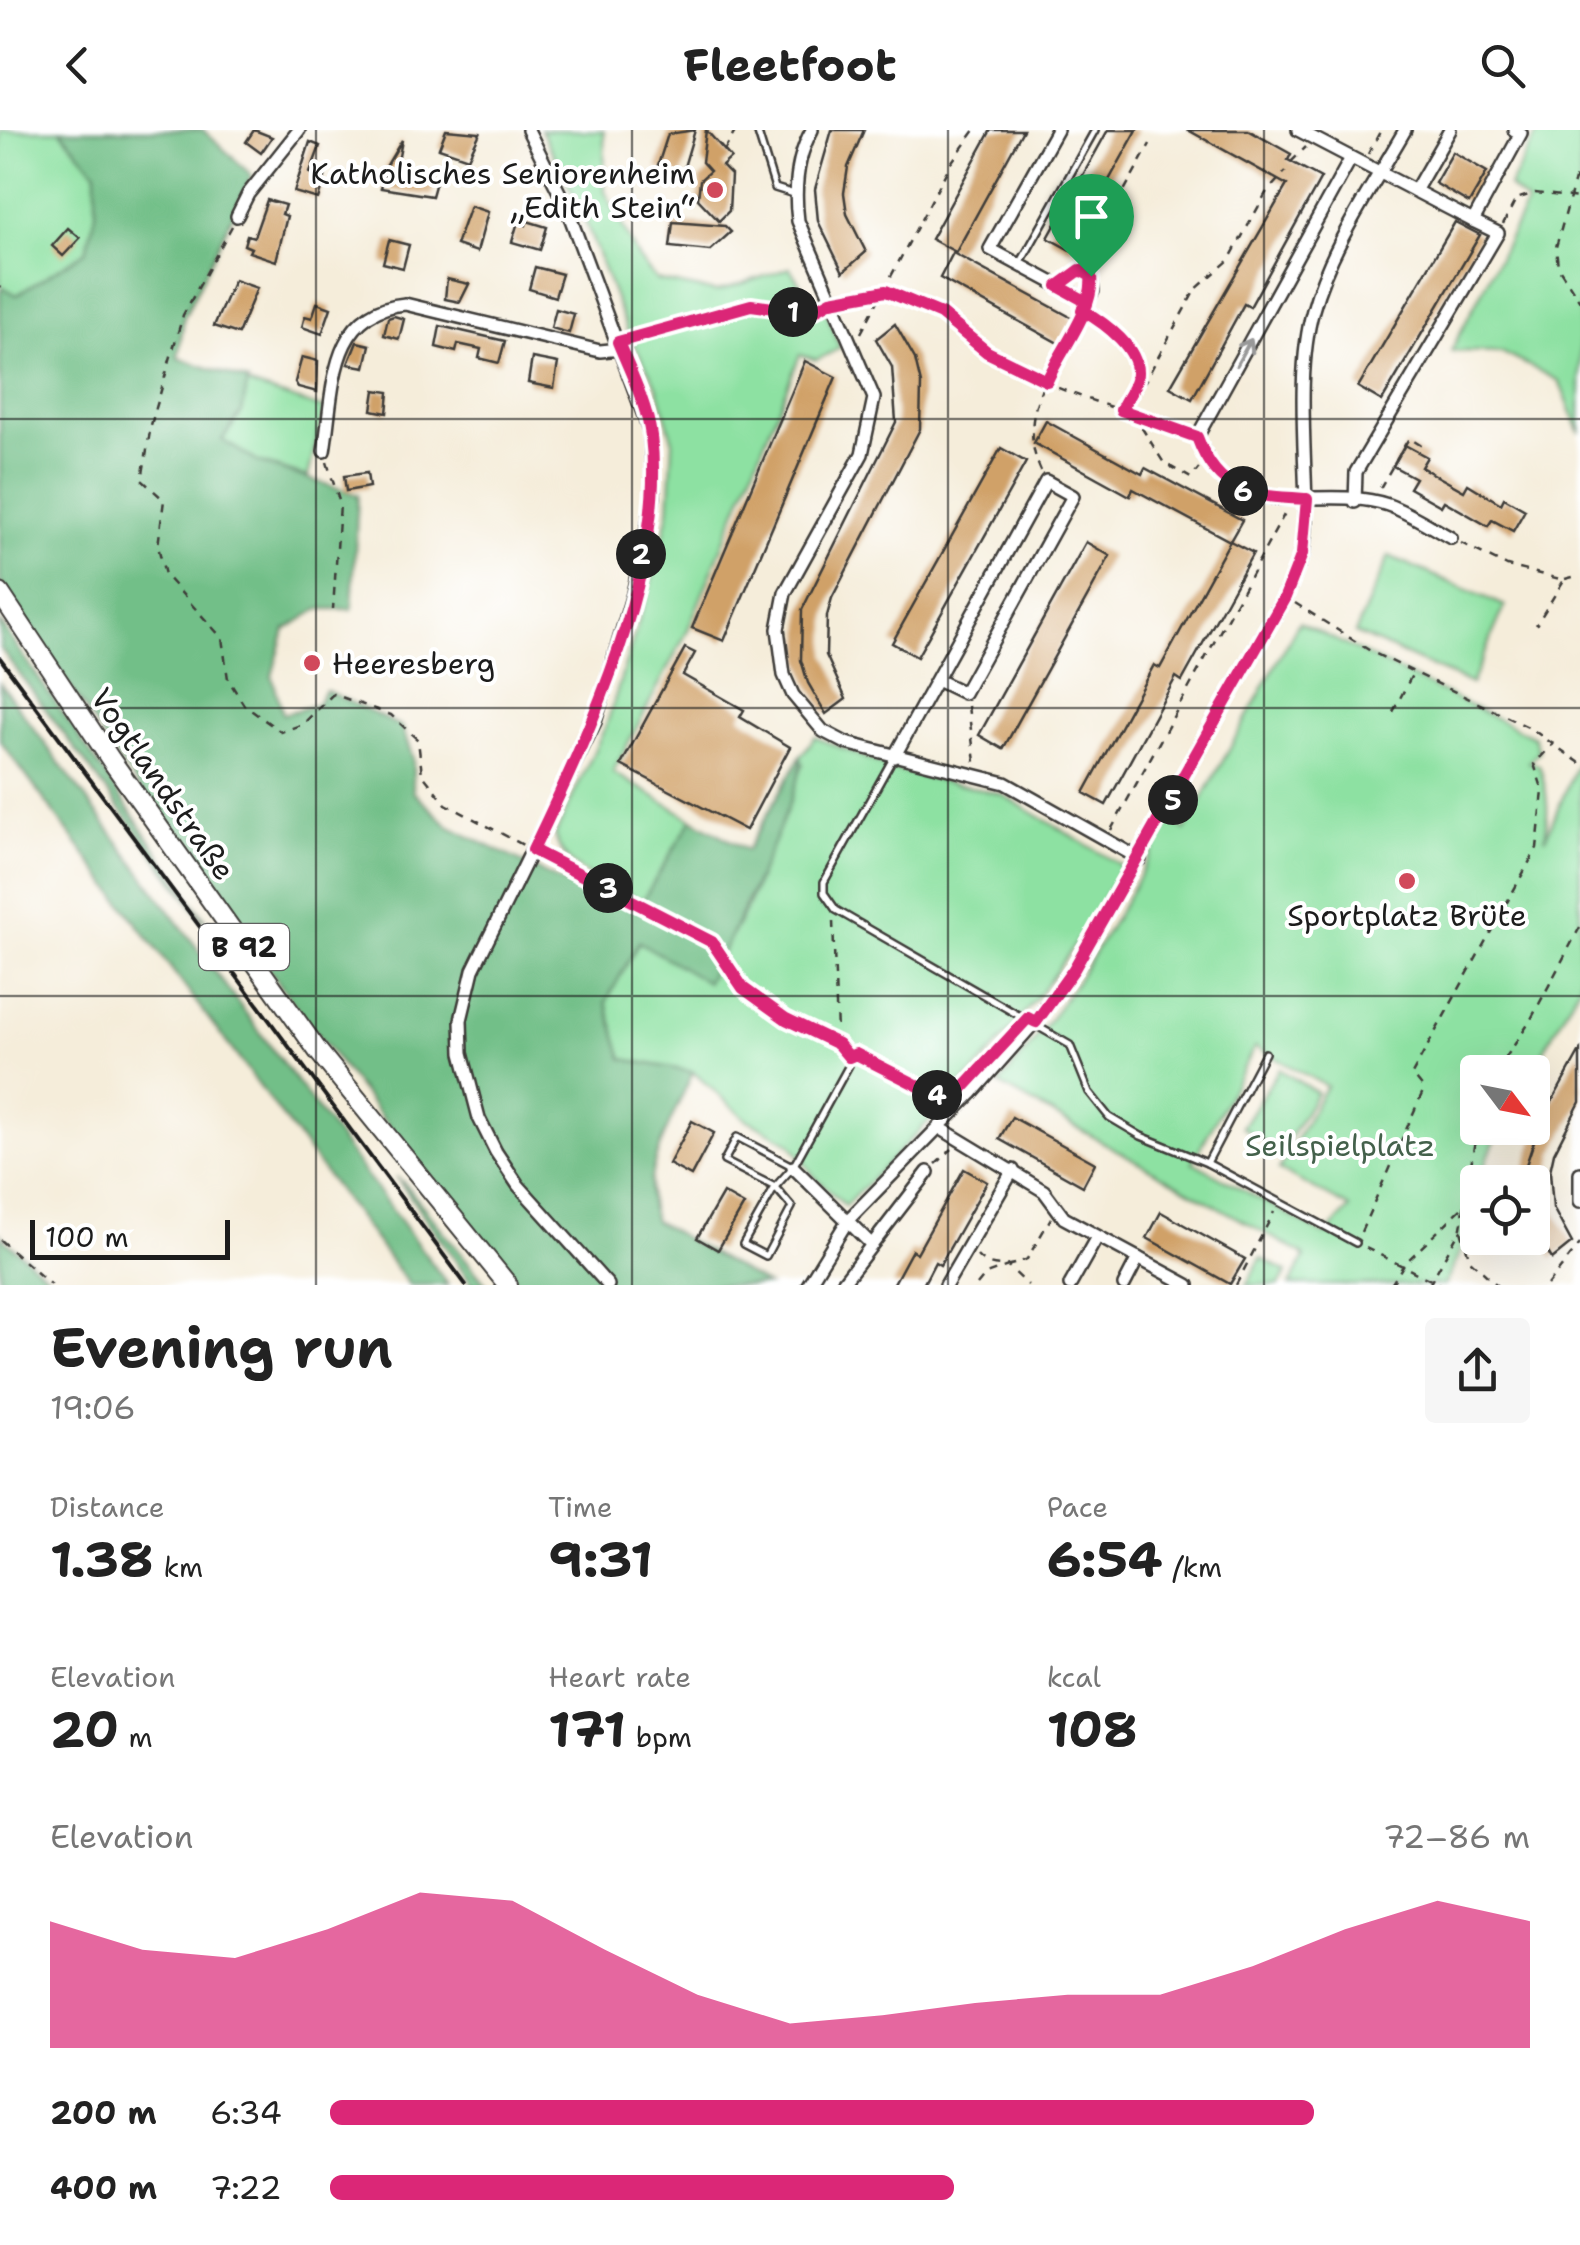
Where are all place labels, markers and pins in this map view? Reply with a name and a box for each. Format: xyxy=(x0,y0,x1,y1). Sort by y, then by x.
place label: Katholisches Seniorenheim „Edith Stein“ xyxy=(310,153,695,228)
pin xyxy=(1049,174,1134,277)
marker: Katholisches Seniorenheim „Edith Stein“ xyxy=(704,179,726,201)
pin: 1 xyxy=(768,287,818,337)
pin: 6 xyxy=(1218,466,1268,516)
pin: 2 xyxy=(616,529,666,579)
place label: Heeresberg xyxy=(332,643,495,684)
marker: Heeresberg xyxy=(301,652,323,674)
pin: 5 xyxy=(1148,775,1198,825)
pin: 3 xyxy=(583,863,633,913)
marker: Sportplatz Brüte xyxy=(1396,870,1418,892)
place label: Sportplatz Brüte xyxy=(1287,895,1527,936)
pin: 4 xyxy=(912,1070,962,1120)

